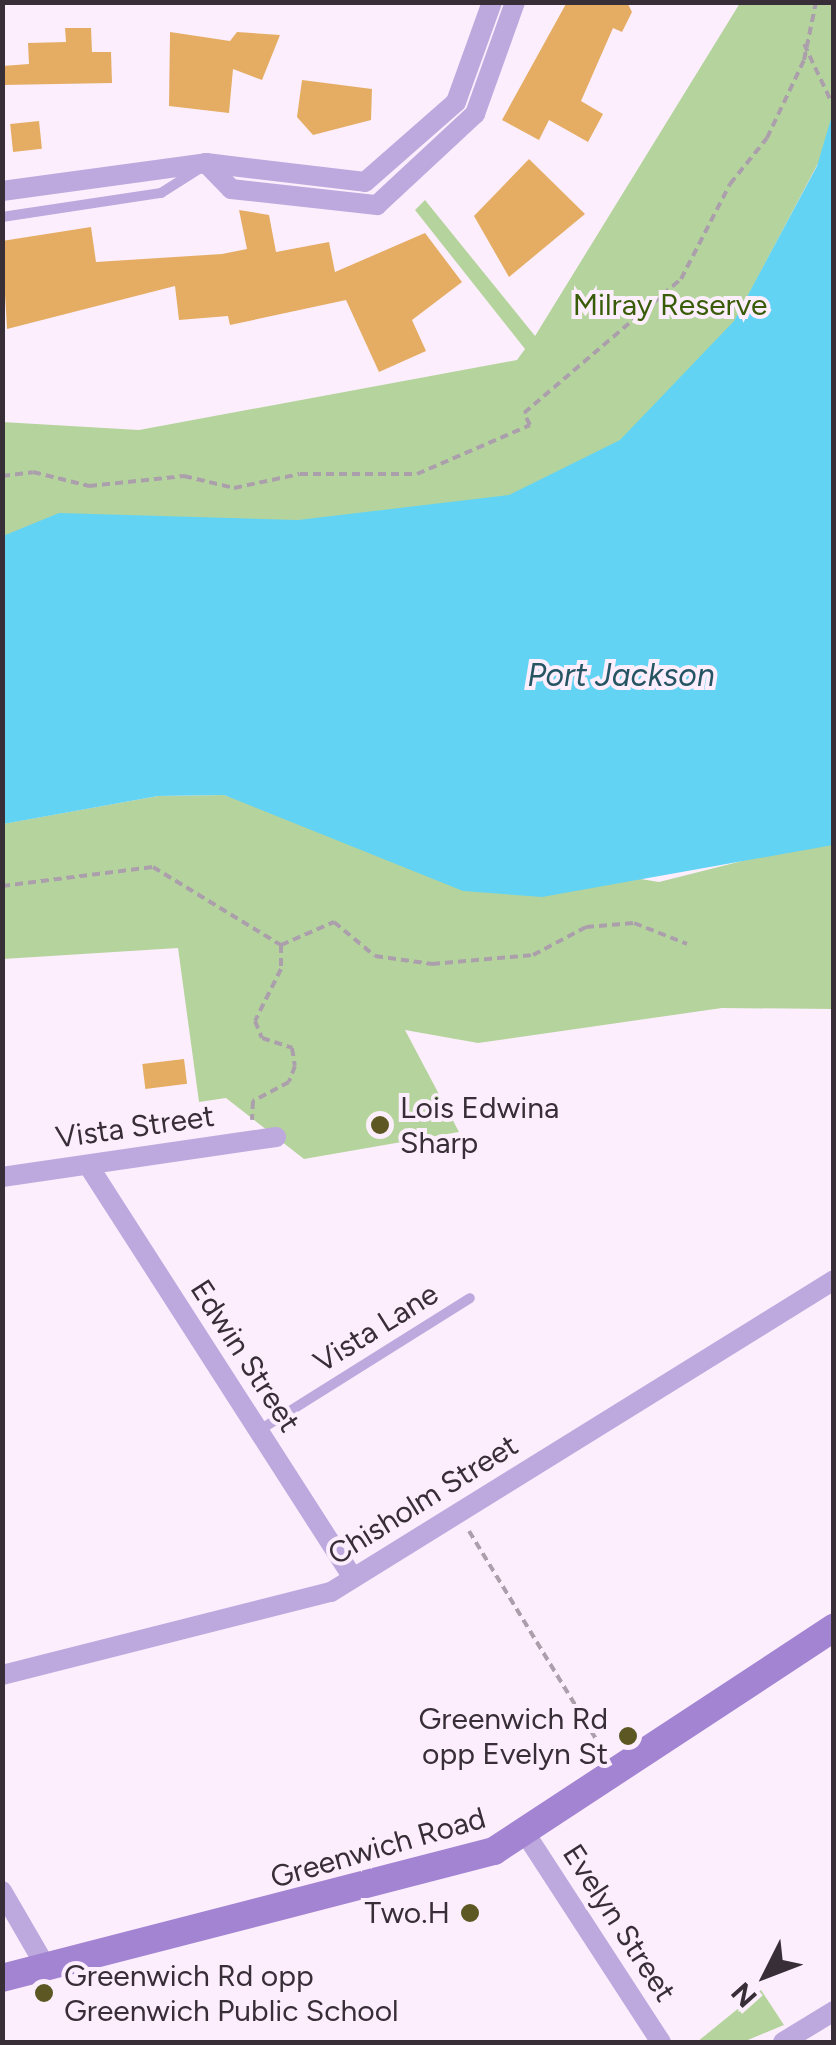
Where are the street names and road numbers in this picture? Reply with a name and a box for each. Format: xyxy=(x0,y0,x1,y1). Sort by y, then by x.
street label: Vista Street xyxy=(53,1098,217,1156)
street label: Edwin Street xyxy=(183,1273,307,1439)
street label: Vista Lane xyxy=(307,1276,445,1380)
street label: Chisholm Street xyxy=(321,1427,525,1573)
street label: Greenwich Road xyxy=(266,1800,490,1896)
street label: Evelyn Street xyxy=(555,1838,683,2008)

